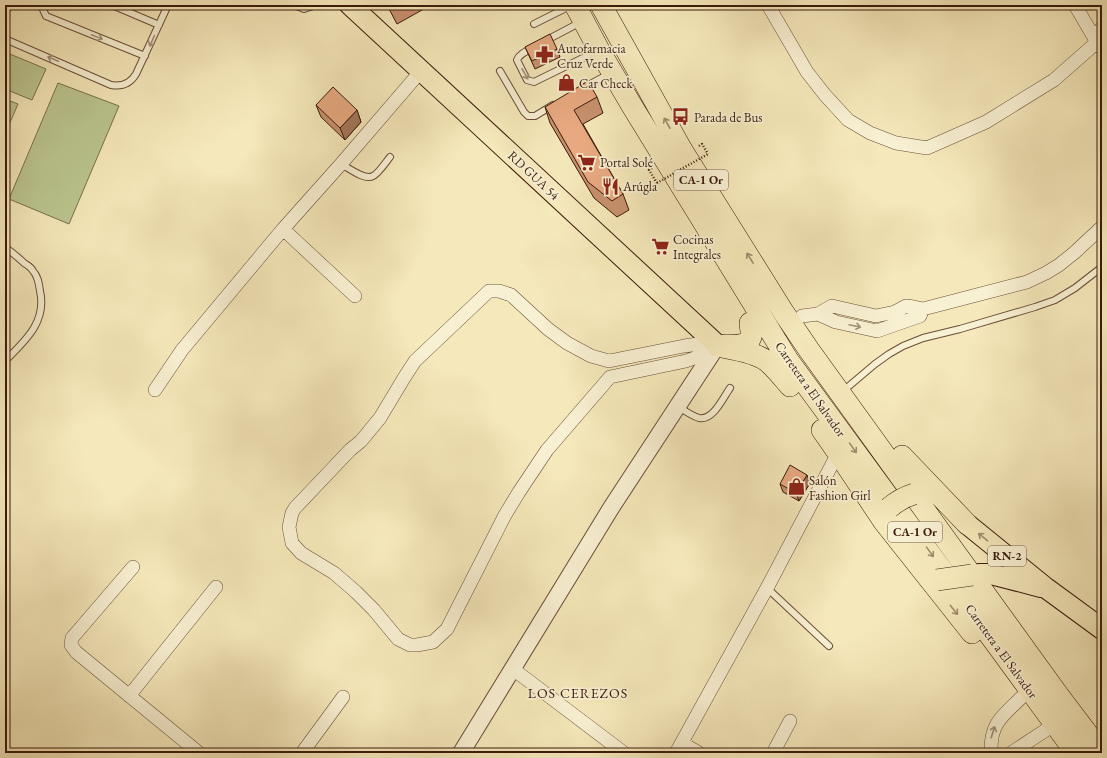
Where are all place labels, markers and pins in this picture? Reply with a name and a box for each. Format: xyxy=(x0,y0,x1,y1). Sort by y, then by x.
place label: Autofarmacia Cruz Verde xyxy=(556,40,626,72)
pharmacy icon: Autofarmacia Cruz Verde xyxy=(534,45,554,65)
shop icon: Car Check xyxy=(556,73,576,93)
place label: Car Check xyxy=(579,75,634,92)
bus stop icon: Parada de Bus xyxy=(671,107,691,127)
place label: Parada de Bus xyxy=(694,109,763,126)
supermarket icon: Portal Solé xyxy=(577,152,597,172)
place label: Portal Solé xyxy=(600,154,653,171)
restaurant icon: Arúgla xyxy=(600,176,620,196)
place label: Arúgla xyxy=(622,178,658,195)
place label: Cocinas Integrales xyxy=(673,231,721,263)
supermarket icon: Cocinas Integrales xyxy=(650,236,670,256)
place label: Salón Fashion Girl xyxy=(809,472,871,504)
shop icon: Salón Fashion Girl xyxy=(786,477,806,497)

